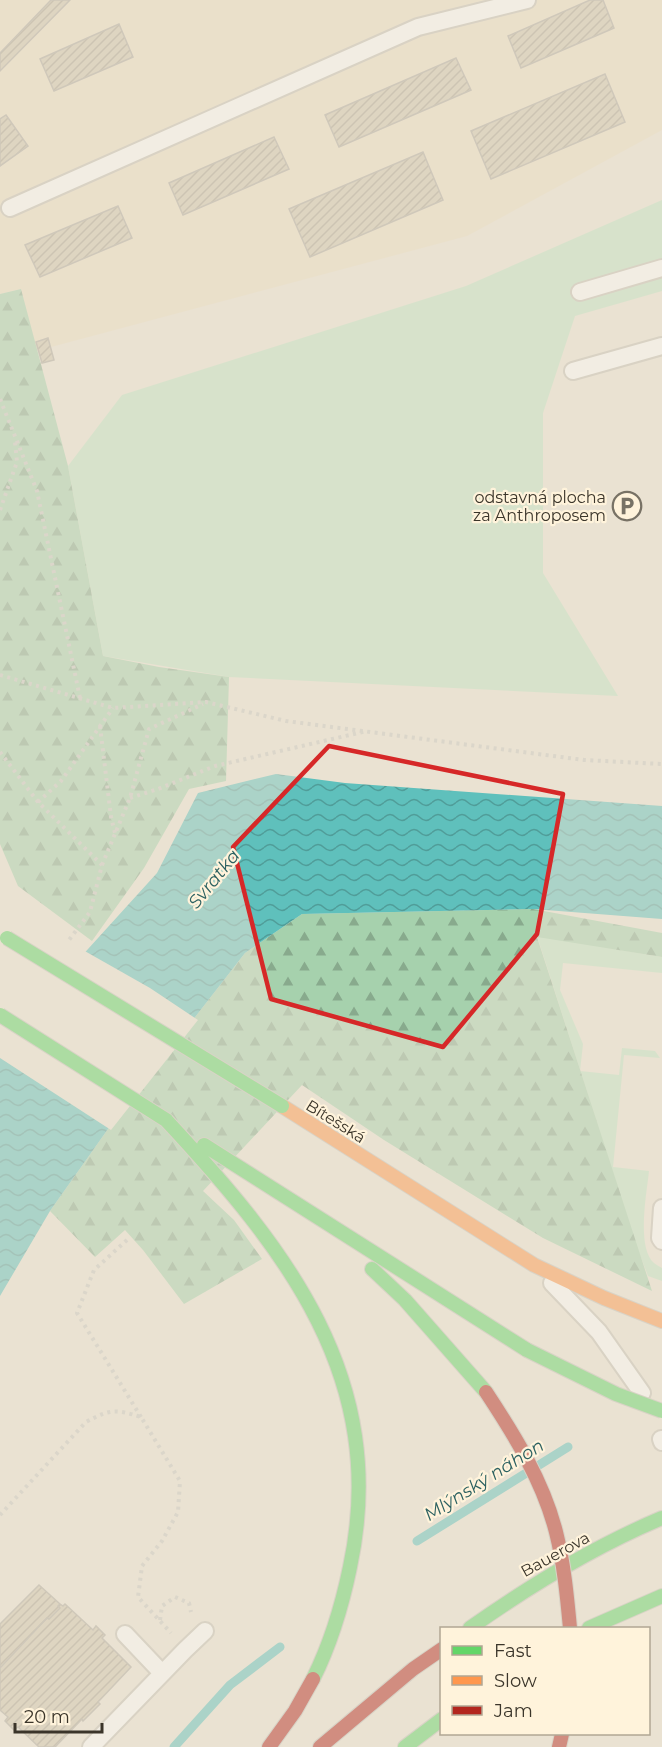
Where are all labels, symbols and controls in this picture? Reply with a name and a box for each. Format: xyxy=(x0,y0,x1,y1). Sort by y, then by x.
place label: odstavná plocha za Anthroposem xyxy=(473,488,606,525)
parking icon: odstavná plocha za Anthroposem xyxy=(611,490,643,522)
water label: Svratka xyxy=(184,845,244,913)
street label: Bítešská xyxy=(302,1096,369,1147)
water label: Mlýnský náhon xyxy=(420,1434,548,1526)
street label: Bauerova xyxy=(518,1528,593,1581)
legend xyxy=(440,1627,650,1735)
text: Fast xyxy=(494,1640,532,1662)
text: Slow xyxy=(494,1670,537,1692)
scale bar xyxy=(15,1696,102,1734)
text: Jam xyxy=(493,1700,533,1722)
text: 20 m xyxy=(24,1706,70,1728)

